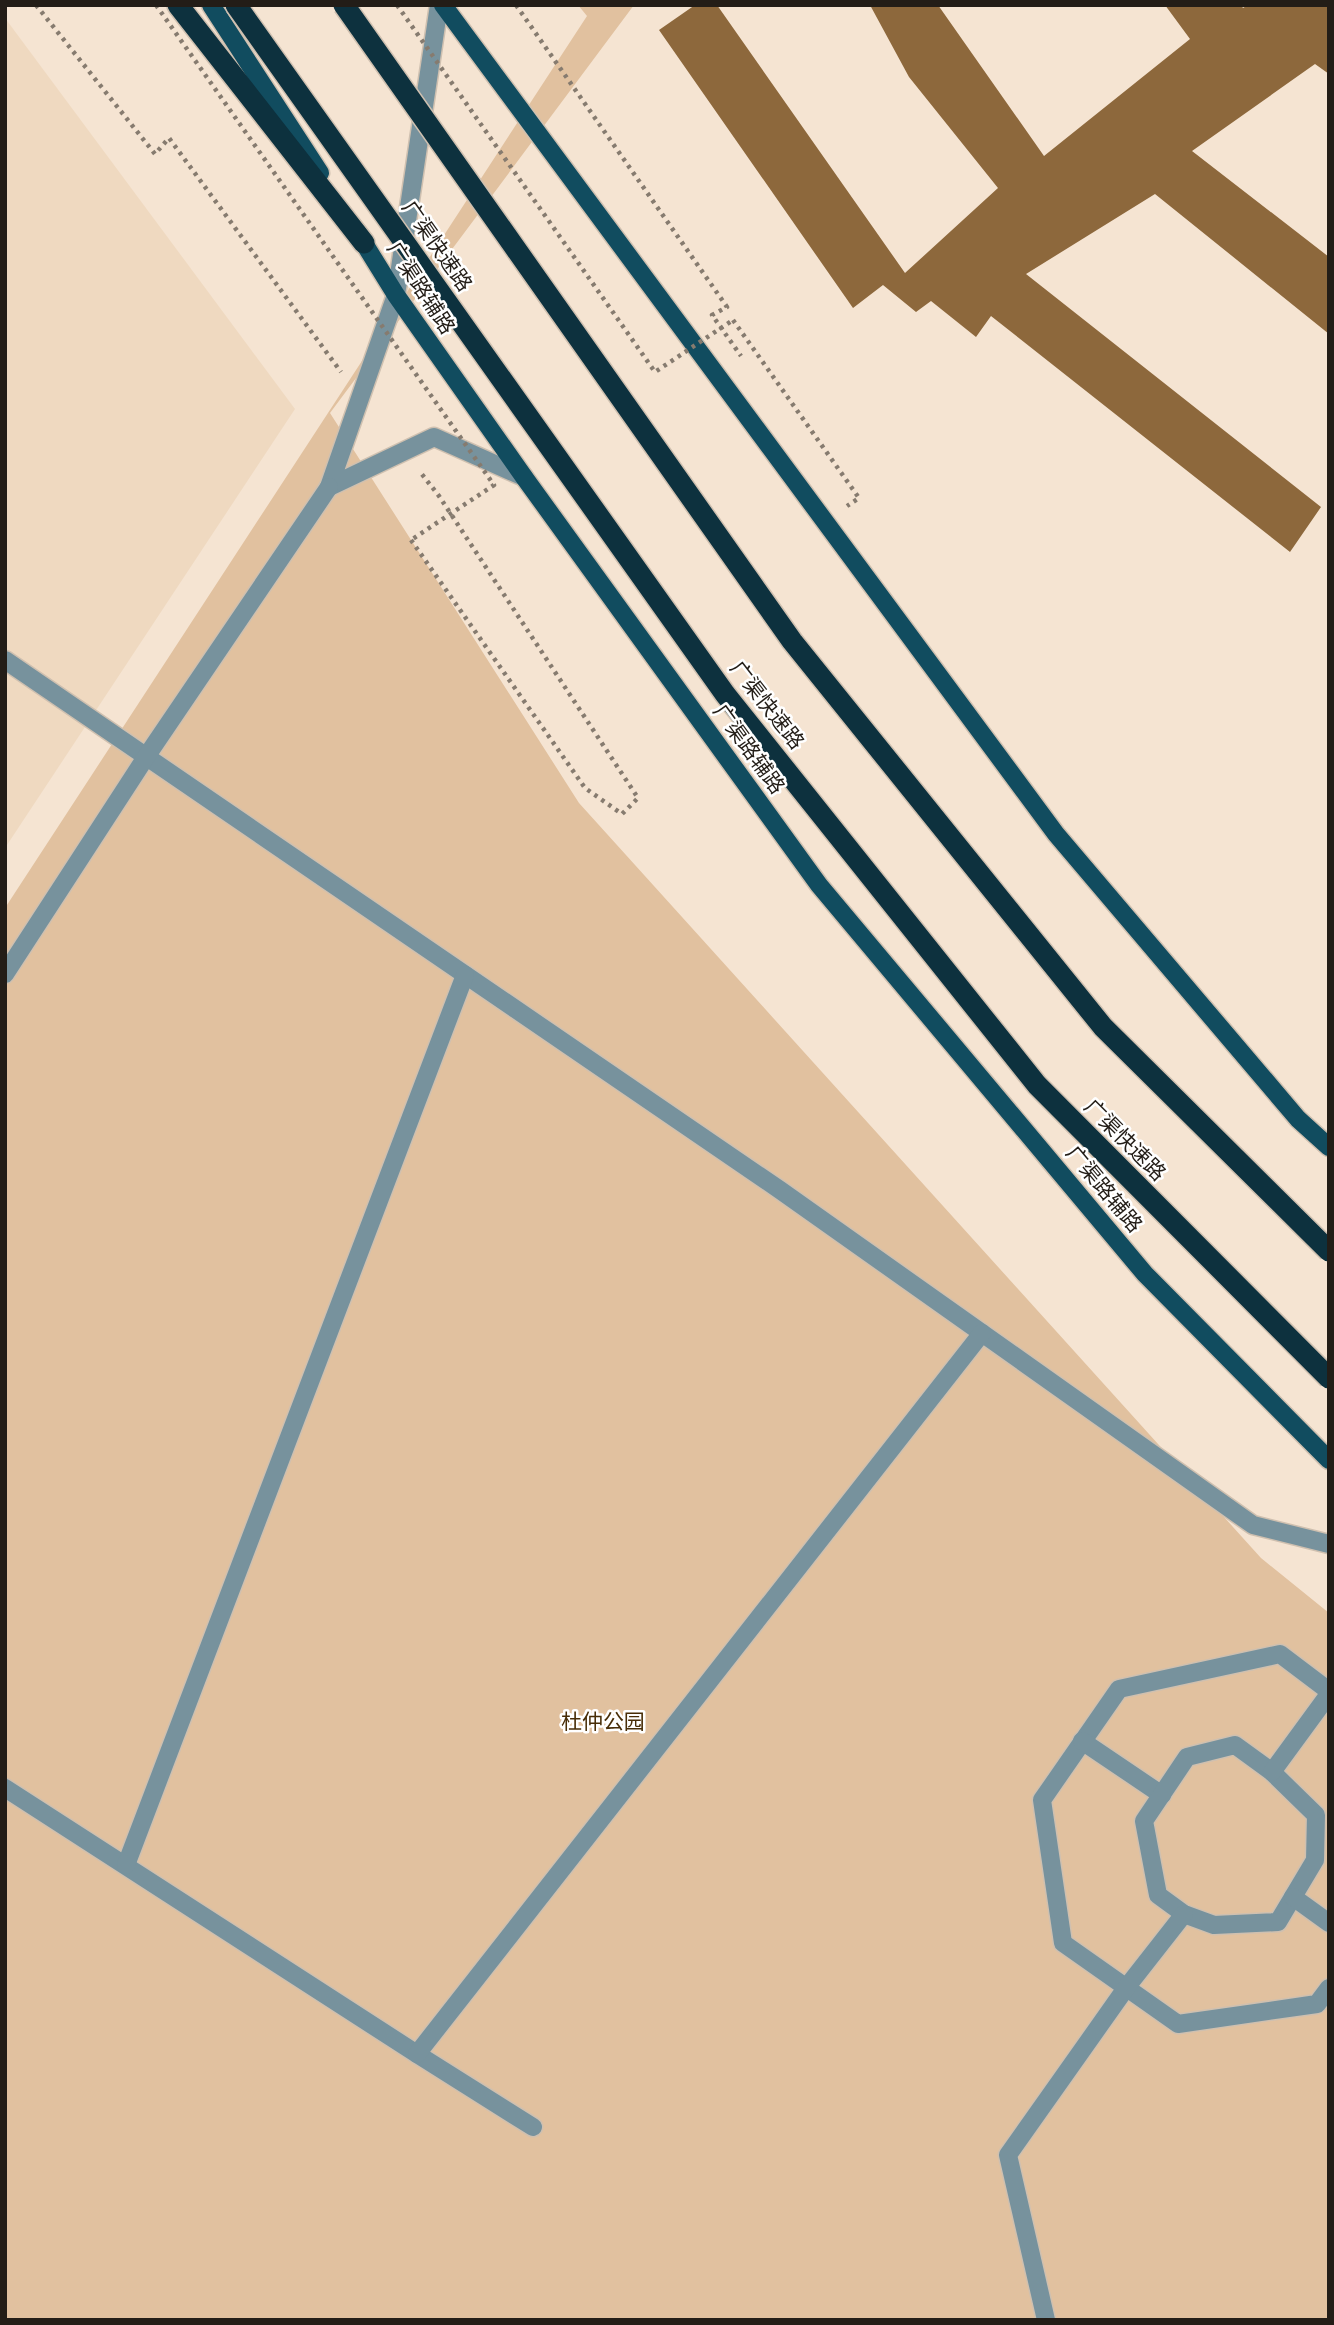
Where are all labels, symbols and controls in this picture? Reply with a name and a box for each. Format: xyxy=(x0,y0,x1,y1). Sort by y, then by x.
street label: 广渠快速路 xyxy=(397,196,478,296)
street label: 广渠路辅路 xyxy=(382,237,460,339)
street label: 广渠快速路 xyxy=(725,656,810,754)
street label: 广渠路辅路 xyxy=(708,699,790,799)
street label: 广渠快速路 xyxy=(1079,1094,1171,1186)
street label: 广渠路辅路 xyxy=(1061,1140,1148,1237)
park label: 杜仲公园 xyxy=(561,1709,645,1734)

